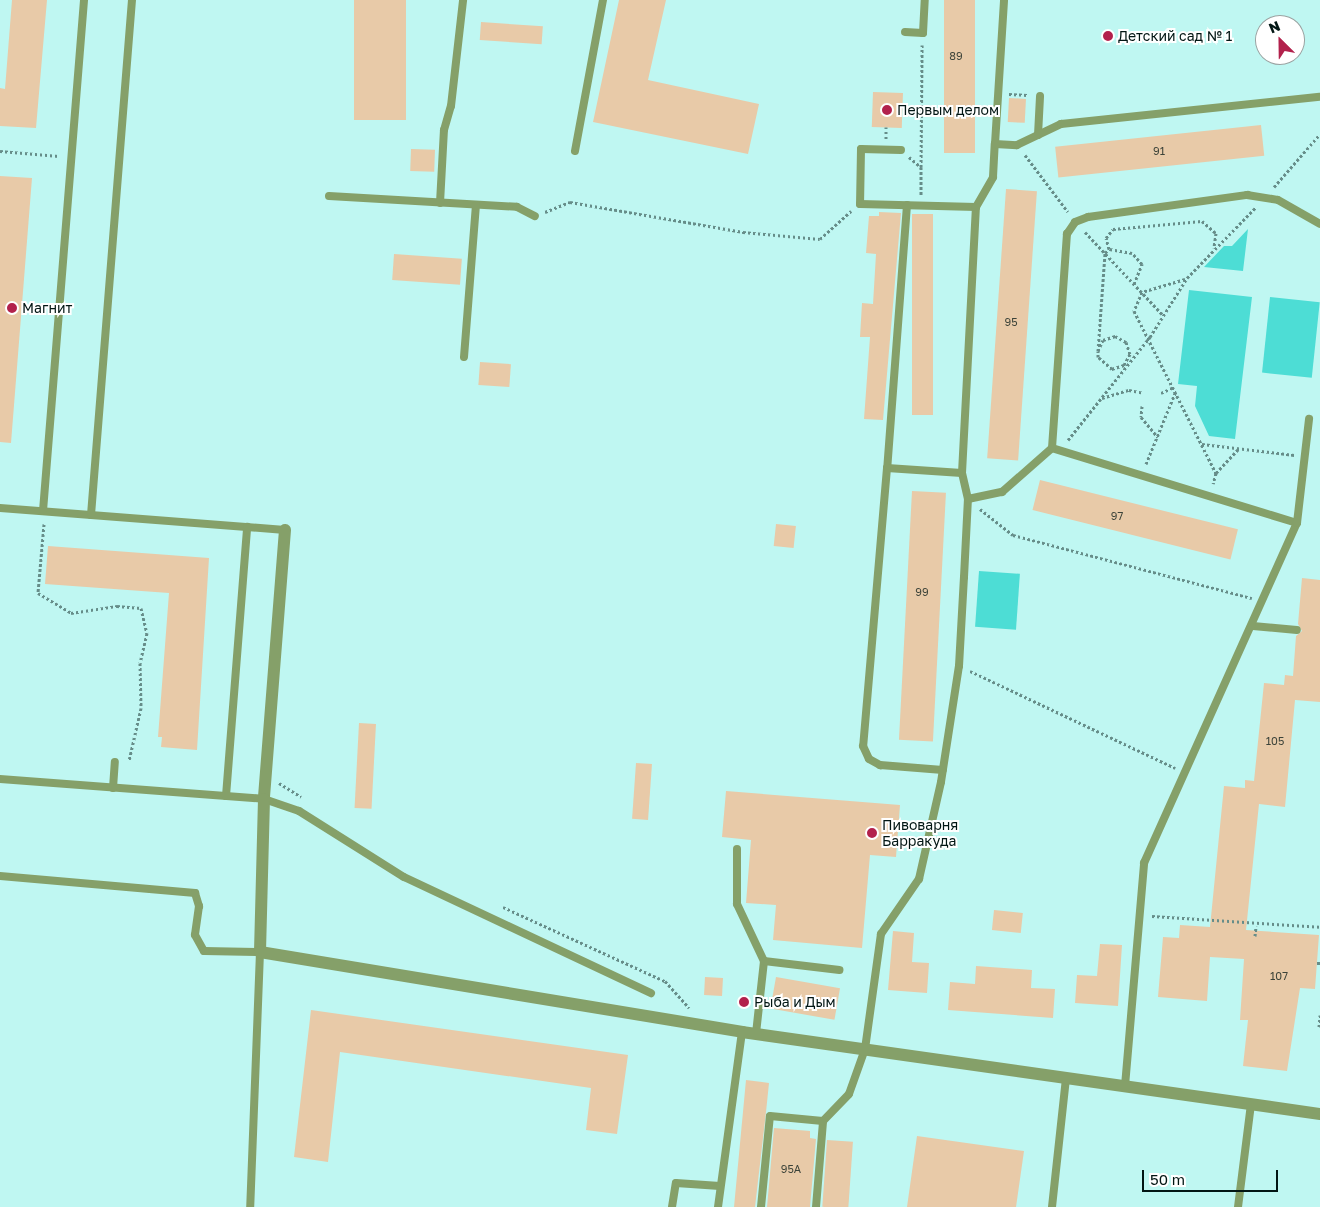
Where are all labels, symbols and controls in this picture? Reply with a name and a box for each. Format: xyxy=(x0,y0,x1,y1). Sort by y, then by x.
north arrow xyxy=(1255,15,1305,65)
text: N xyxy=(1266,17,1283,37)
place label: Детский сад № 1 xyxy=(1118,28,1232,44)
marker: Детский сад № 1 xyxy=(1102,30,1114,42)
house number: 89 xyxy=(949,49,963,63)
place label: Первым делом xyxy=(897,102,999,118)
marker: Первым делом xyxy=(881,104,893,116)
house number: 91 xyxy=(1153,144,1165,158)
place label: Магнит xyxy=(22,300,72,316)
marker: Магнит xyxy=(6,302,18,314)
house number: 95 xyxy=(1004,315,1018,329)
house number: 97 xyxy=(1111,509,1123,523)
house number: 99 xyxy=(915,585,929,599)
house number: 105 xyxy=(1266,734,1284,748)
place label: Пивоварня Барракуда xyxy=(882,817,958,850)
marker: Пивоварня Барракуда xyxy=(866,827,878,839)
house number: 107 xyxy=(1270,969,1288,983)
place label: Рыба и Дым xyxy=(754,994,836,1010)
marker: Рыба и Дым xyxy=(738,996,750,1008)
scale bar xyxy=(1145,1160,1281,1192)
house number: 95А xyxy=(781,1162,801,1176)
text: 50 m xyxy=(1150,1170,1185,1188)

